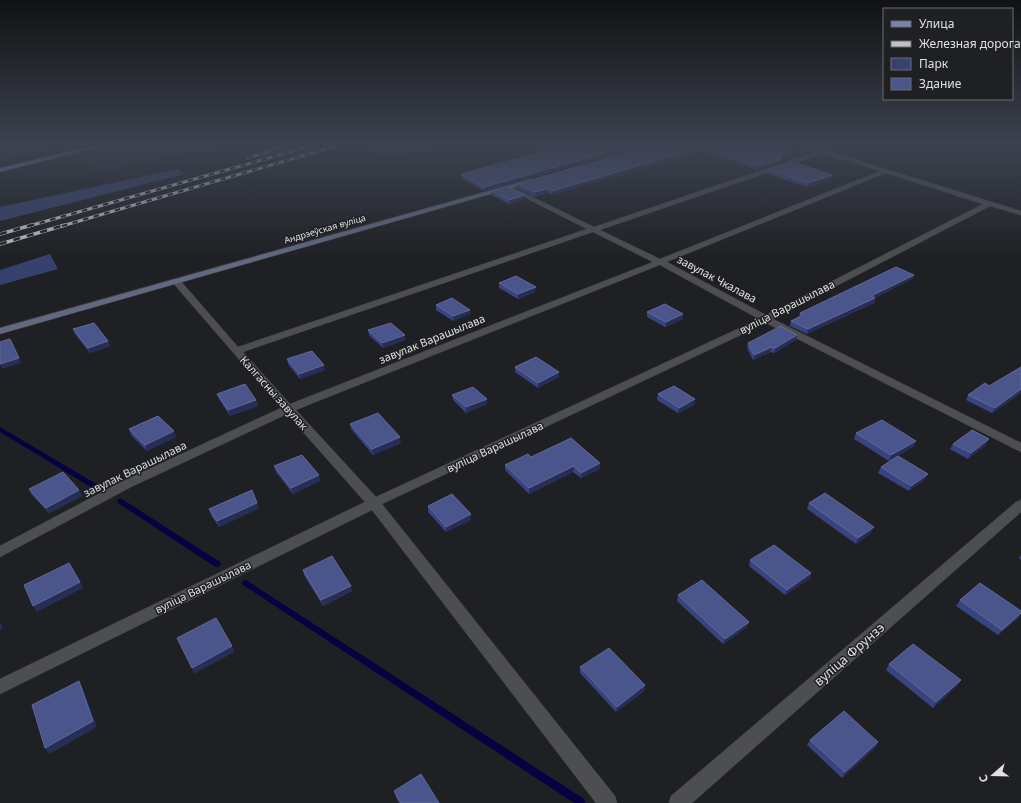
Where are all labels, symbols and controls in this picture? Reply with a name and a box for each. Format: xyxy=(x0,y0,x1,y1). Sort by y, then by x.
legend xyxy=(883,8,1013,100)
text: Улица xyxy=(919,15,954,32)
text: Железная дорога xyxy=(919,35,1021,52)
text: Парк xyxy=(919,55,949,72)
text: Здание xyxy=(919,75,962,92)
street label: Андрэеўская вуліца xyxy=(282,211,367,246)
street label: завулак Чкалава xyxy=(675,251,760,306)
street label: вуліца Варашылава xyxy=(736,276,837,337)
street label: завулак Варашылава xyxy=(377,310,487,367)
street label: Калгасны завулак xyxy=(237,352,312,433)
street label: вуліца Варашылава xyxy=(444,417,546,476)
street label: завулак Варашылава xyxy=(81,437,189,500)
street label: вуліца Варашылава xyxy=(152,557,253,616)
street label: вуліца Фрунзэ xyxy=(810,618,888,690)
north arrow xyxy=(973,755,1013,795)
text: С xyxy=(975,773,991,784)

